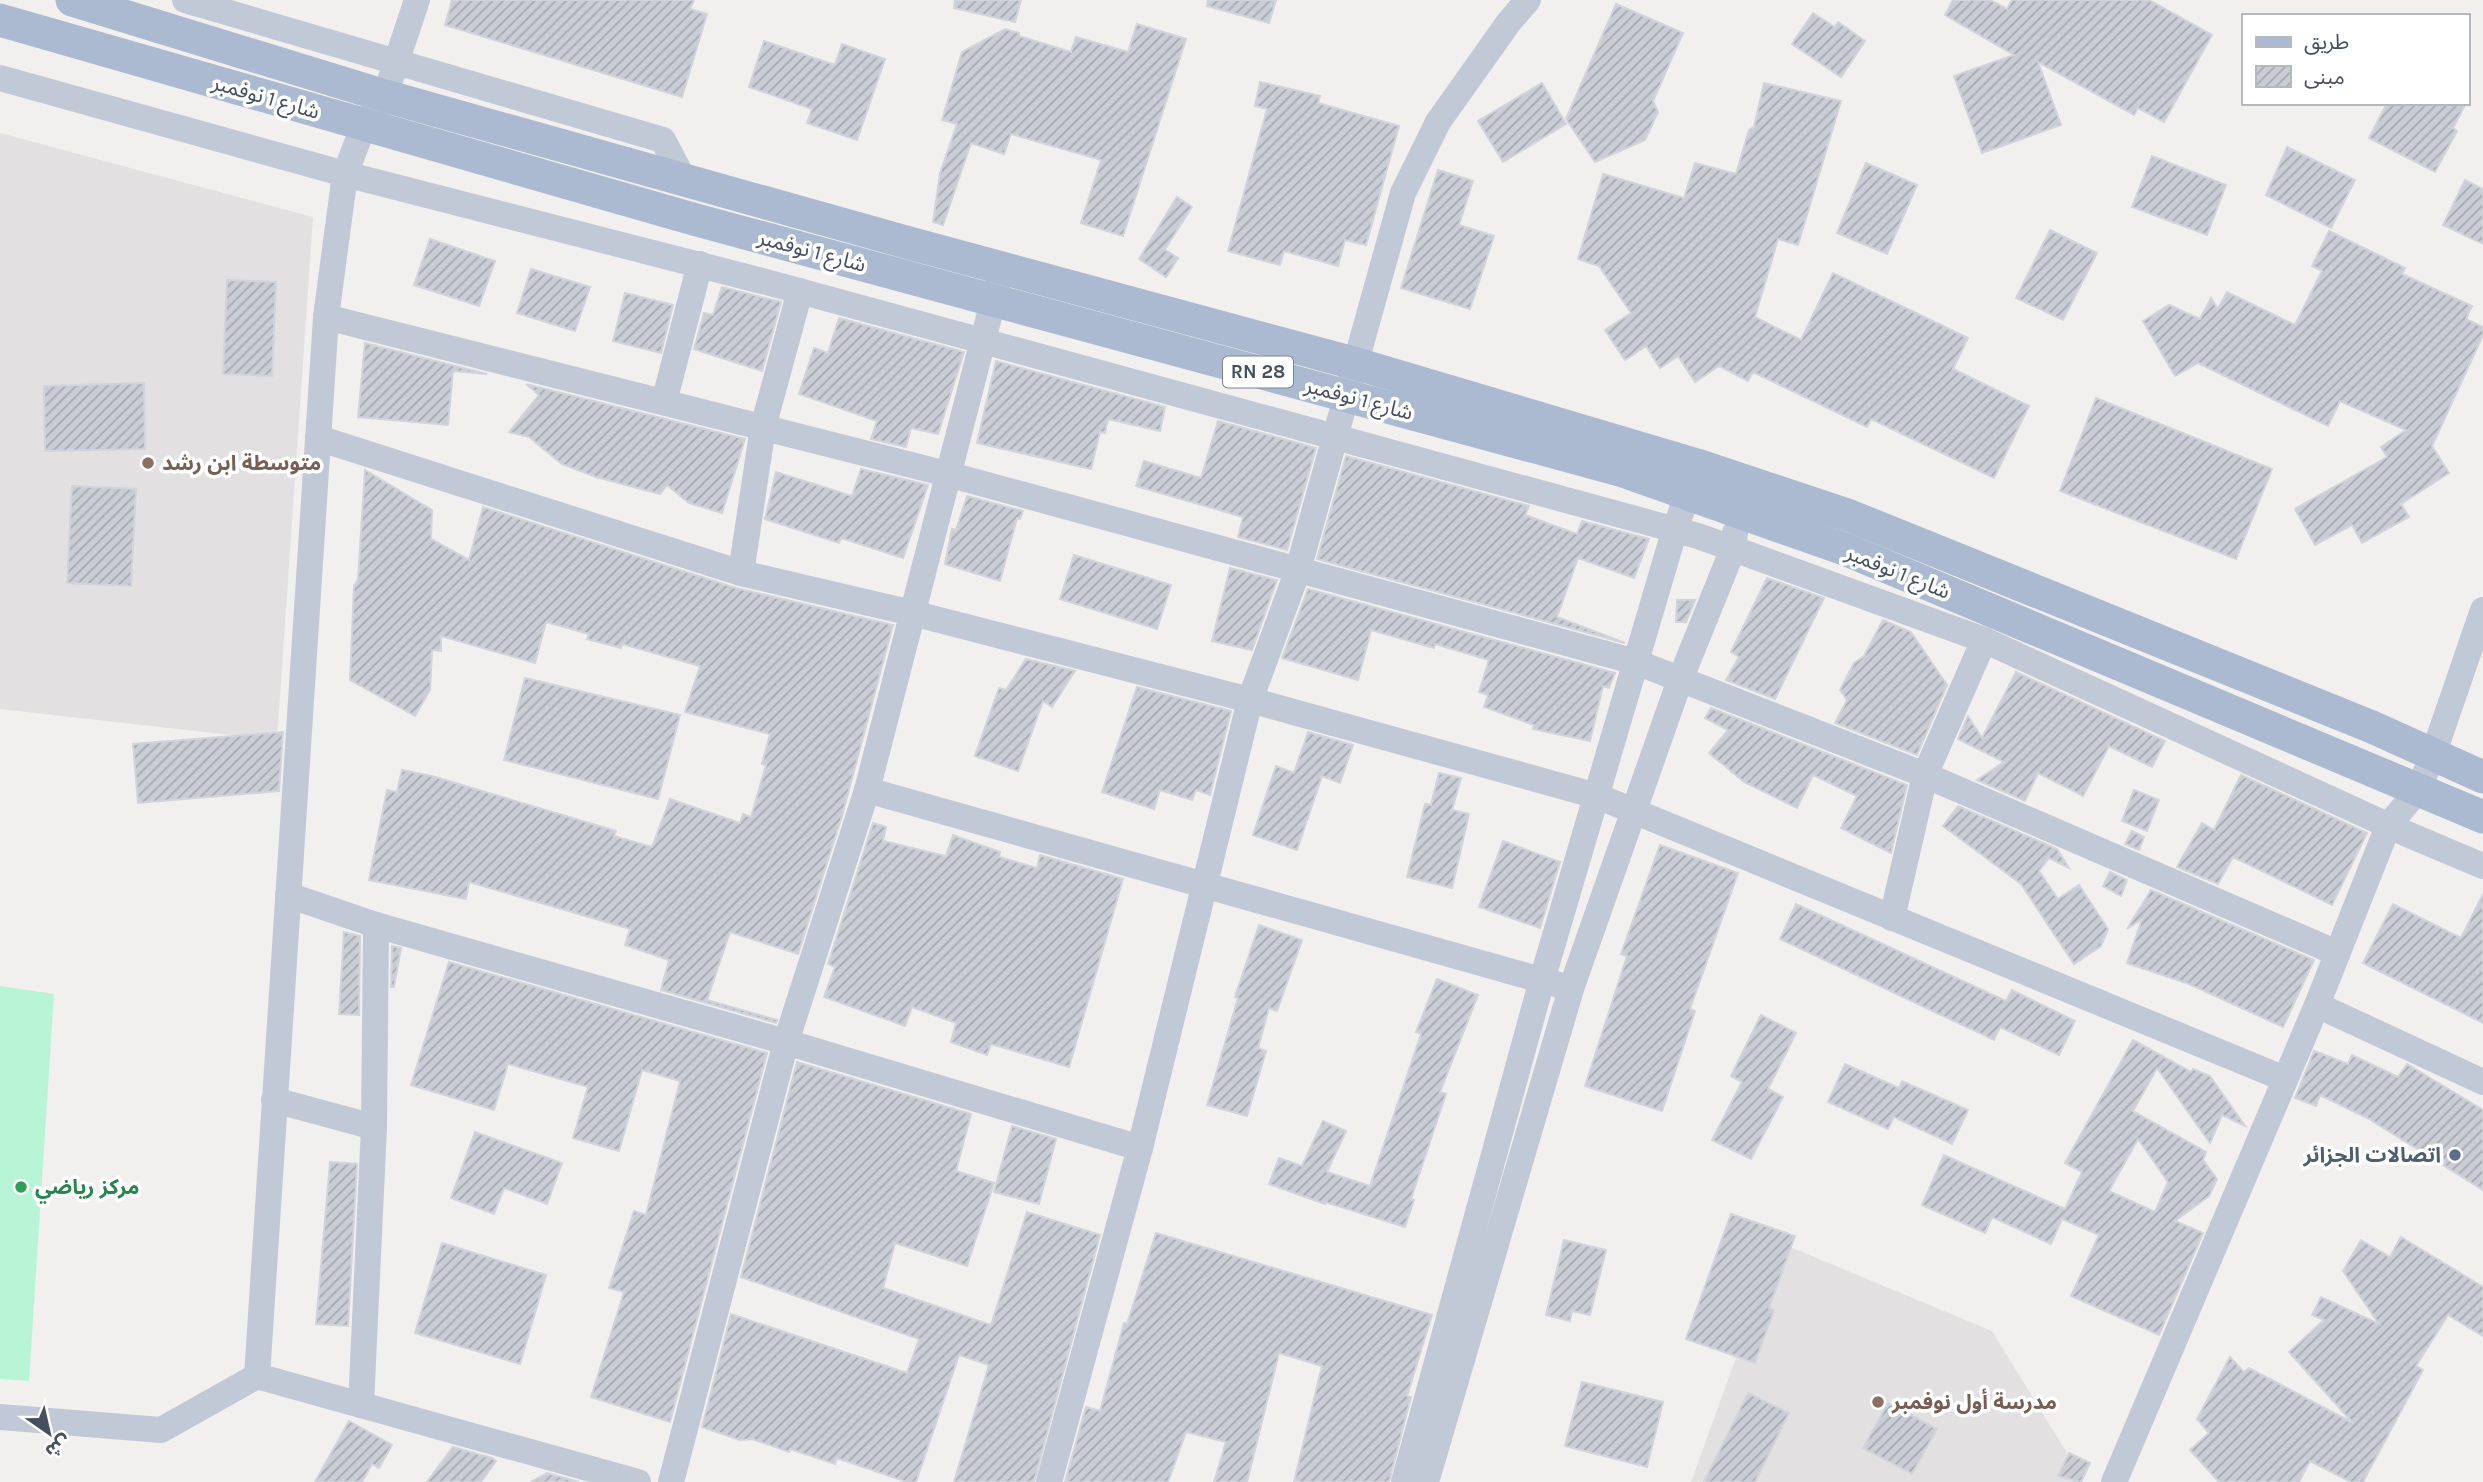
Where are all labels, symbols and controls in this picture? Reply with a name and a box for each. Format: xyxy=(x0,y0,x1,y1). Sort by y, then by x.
legend xyxy=(2242,14,2469,105)
text: طريق xyxy=(2304,30,2349,55)
text: مبنى xyxy=(2304,65,2345,89)
street label: شارع 1 نوفمبر xyxy=(208,70,322,127)
street label: شارع 1 نوفمبر xyxy=(754,225,868,280)
road number: RN 28 xyxy=(1223,356,1293,388)
street label: شارع 1 نوفمبر xyxy=(1301,373,1415,428)
place label: متوسطة ابن رشد xyxy=(162,451,321,475)
marker: متوسطة ابن رشد xyxy=(140,455,156,471)
street label: شارع 1 نوفمبر xyxy=(1840,540,1954,607)
place label: اتصالات الجزائر xyxy=(2302,1143,2441,1167)
marker: اتصالات الجزائر xyxy=(2447,1147,2463,1163)
place label: مركز رياضي xyxy=(35,1175,140,1204)
marker: مركز رياضي xyxy=(13,1179,29,1195)
place label: مدرسة أول نوفمبر xyxy=(1891,1388,2057,1414)
marker: مدرسة أول نوفمبر xyxy=(1870,1394,1886,1410)
north arrow xyxy=(14,1398,84,1468)
text: ش xyxy=(41,1430,75,1463)

